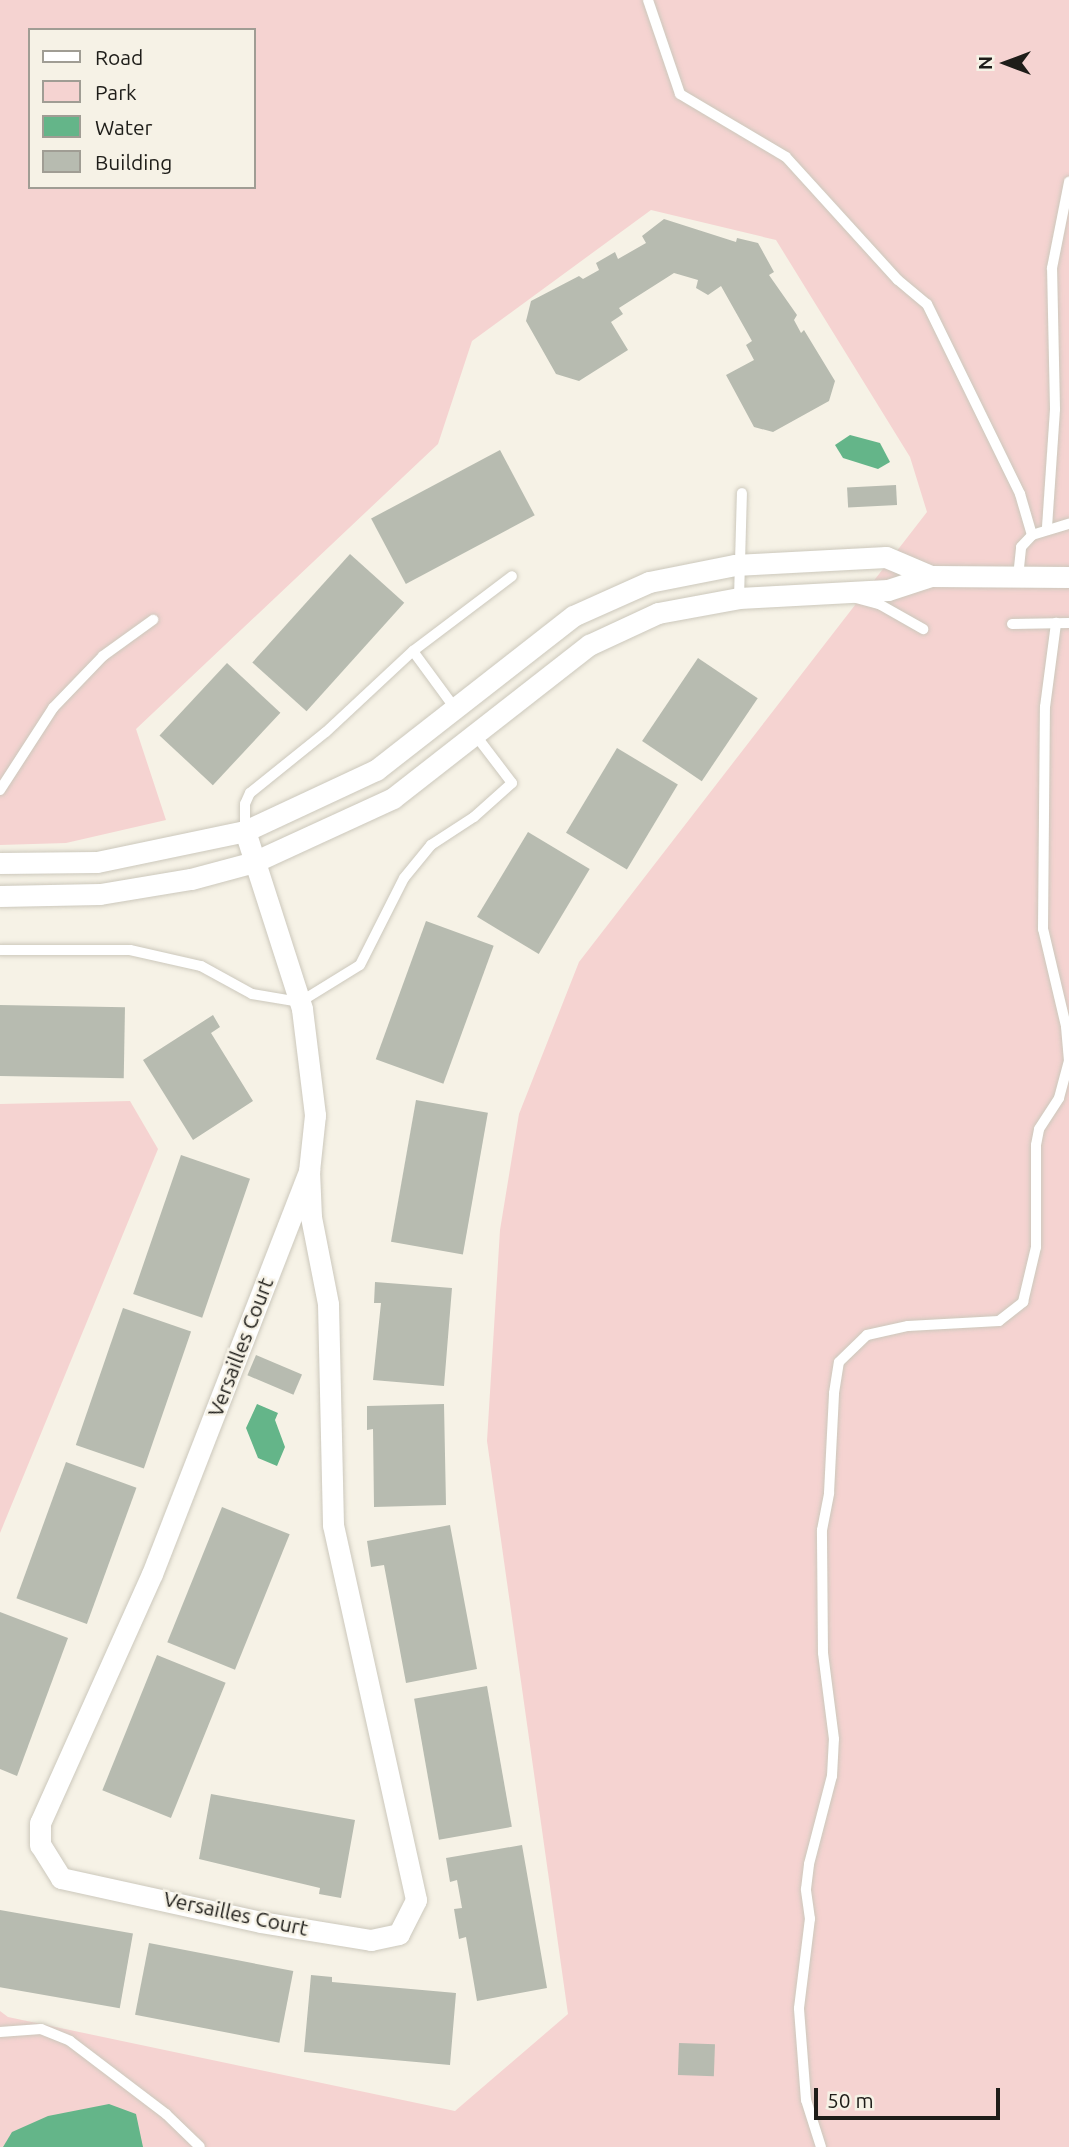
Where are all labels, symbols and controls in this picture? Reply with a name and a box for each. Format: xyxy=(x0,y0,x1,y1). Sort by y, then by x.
legend xyxy=(28,28,256,189)
north arrow xyxy=(971,28,1041,98)
text: Road xyxy=(95,45,143,69)
text: N xyxy=(974,56,996,70)
text: Park xyxy=(95,80,137,104)
text: Water xyxy=(95,115,153,139)
text: Building xyxy=(95,150,172,174)
street label: Versailles Court xyxy=(202,1274,278,1420)
street label: Versailles Court xyxy=(161,1885,311,1941)
scale bar xyxy=(817,2074,1002,2118)
text: 50 m xyxy=(827,2088,874,2112)

